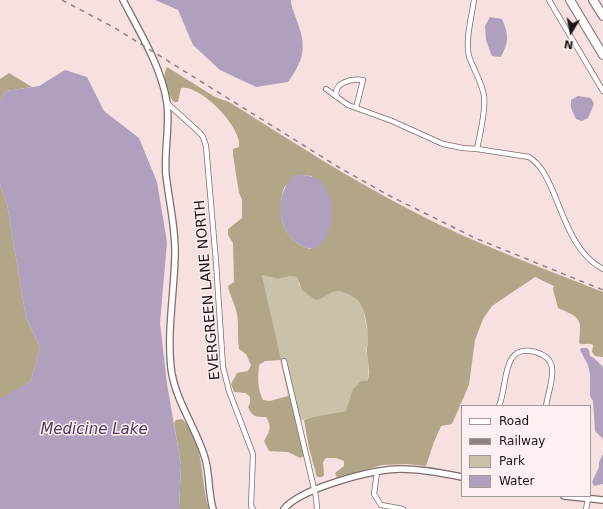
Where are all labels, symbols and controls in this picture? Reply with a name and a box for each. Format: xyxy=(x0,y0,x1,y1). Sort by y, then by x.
north arrow xyxy=(551,12,591,52)
text: N xyxy=(563,37,574,52)
street label: EVERGREEN LANE NORTH xyxy=(192,199,224,381)
legend xyxy=(461,405,591,497)
text: Road xyxy=(499,414,529,428)
water label: Medicine Lake xyxy=(40,421,148,439)
text: Railway xyxy=(499,434,545,448)
text: Park xyxy=(499,454,525,468)
text: Water xyxy=(499,474,534,488)

